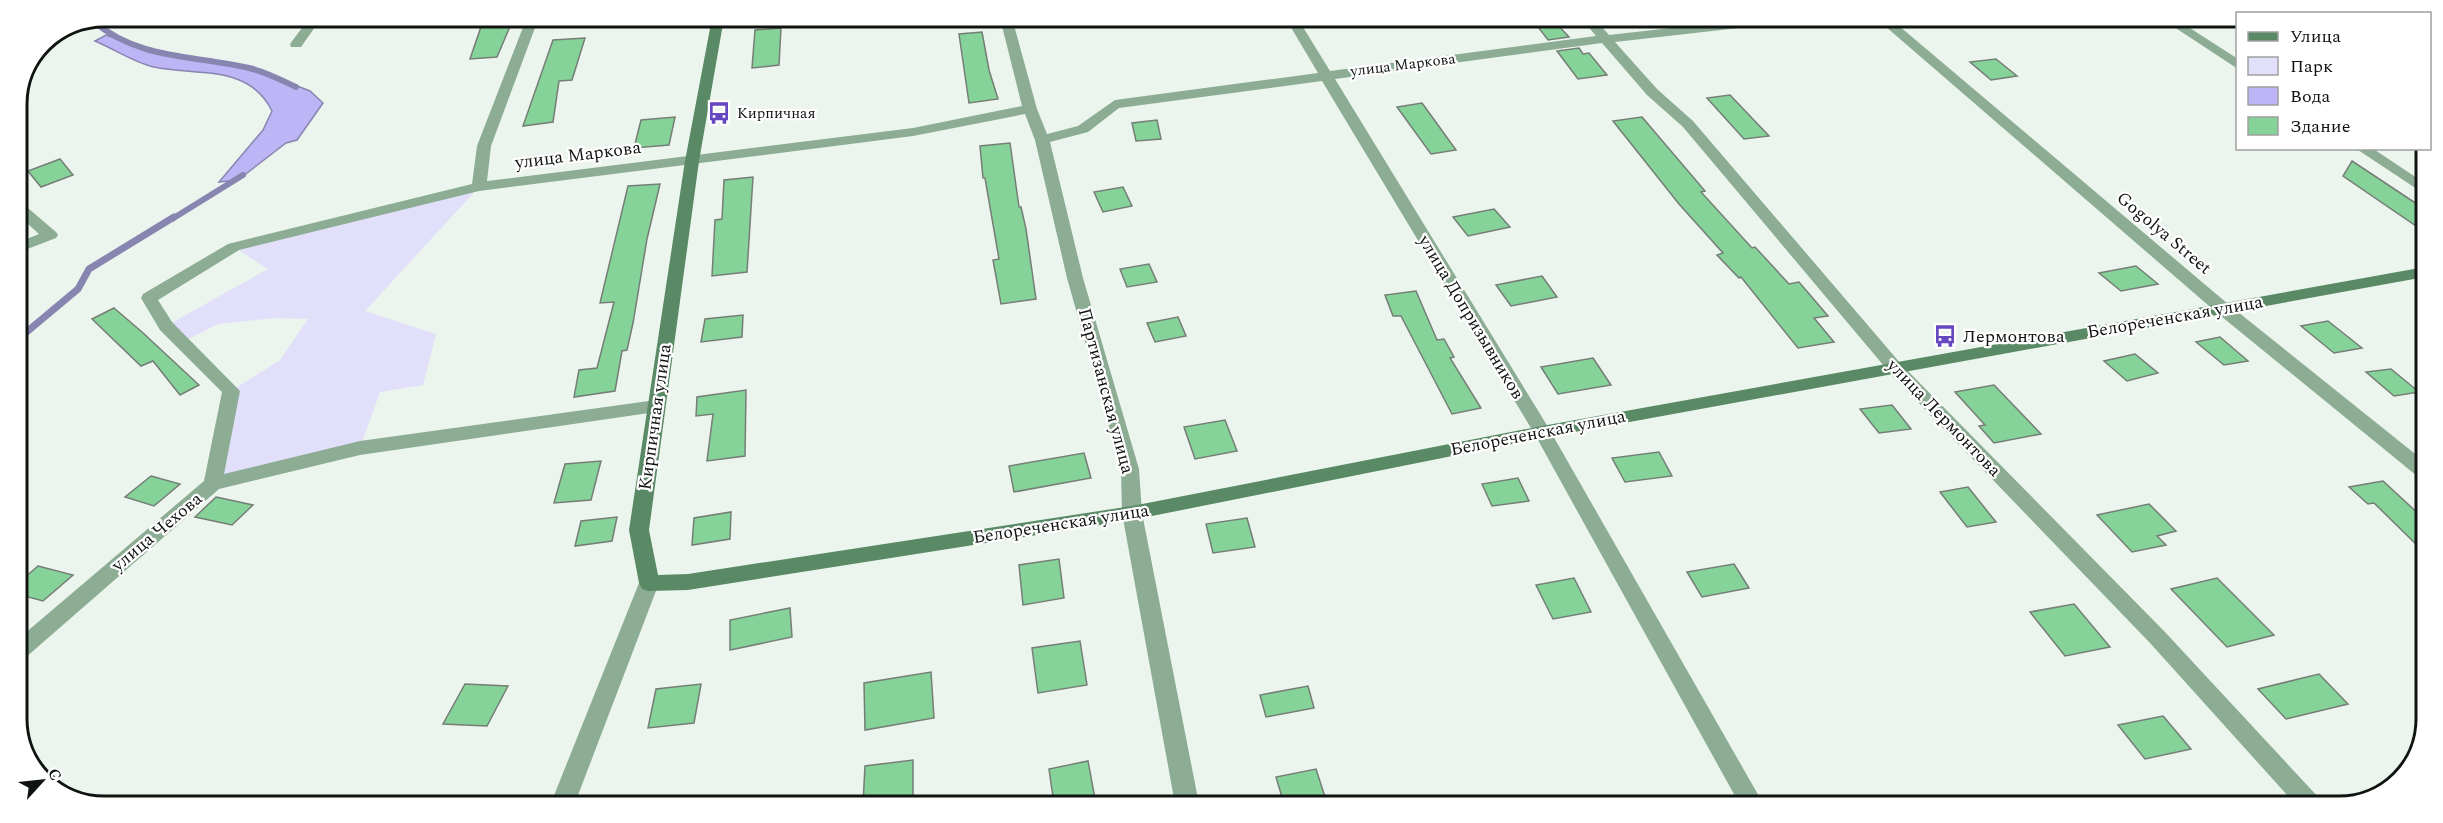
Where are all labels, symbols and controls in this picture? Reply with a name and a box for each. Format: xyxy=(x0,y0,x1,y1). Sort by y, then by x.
legend xyxy=(2236,12,2431,150)
text: Улица xyxy=(2290,23,2341,50)
street label: улица Маркова xyxy=(1348,47,1458,83)
text: Парк xyxy=(2290,53,2333,80)
text: Вода xyxy=(2290,83,2330,110)
bus stop icon: Кирпичная xyxy=(706,100,732,126)
place label: Кирпичная xyxy=(737,102,815,125)
text: Здание xyxy=(2290,113,2350,140)
street label: улица Маркова xyxy=(512,134,643,176)
street label: Gogolya Street xyxy=(2110,185,2218,281)
street label: улица Допризывников xyxy=(1411,229,1531,404)
street label: Белореченская улица xyxy=(2085,288,2265,346)
street label: Партизанская улица xyxy=(1071,305,1141,477)
bus stop icon: Лермонтова xyxy=(1932,323,1958,349)
place label: Лермонтова xyxy=(1963,323,2065,350)
street label: Кирпичная улица xyxy=(631,342,679,492)
street label: улица Лермонтова xyxy=(1880,352,2008,483)
street label: Белореченская улица xyxy=(1448,403,1628,463)
street label: улица Чехова xyxy=(105,486,209,579)
street label: Белореченская улица xyxy=(971,497,1151,551)
north arrow xyxy=(12,751,72,811)
text: С xyxy=(41,764,68,785)

